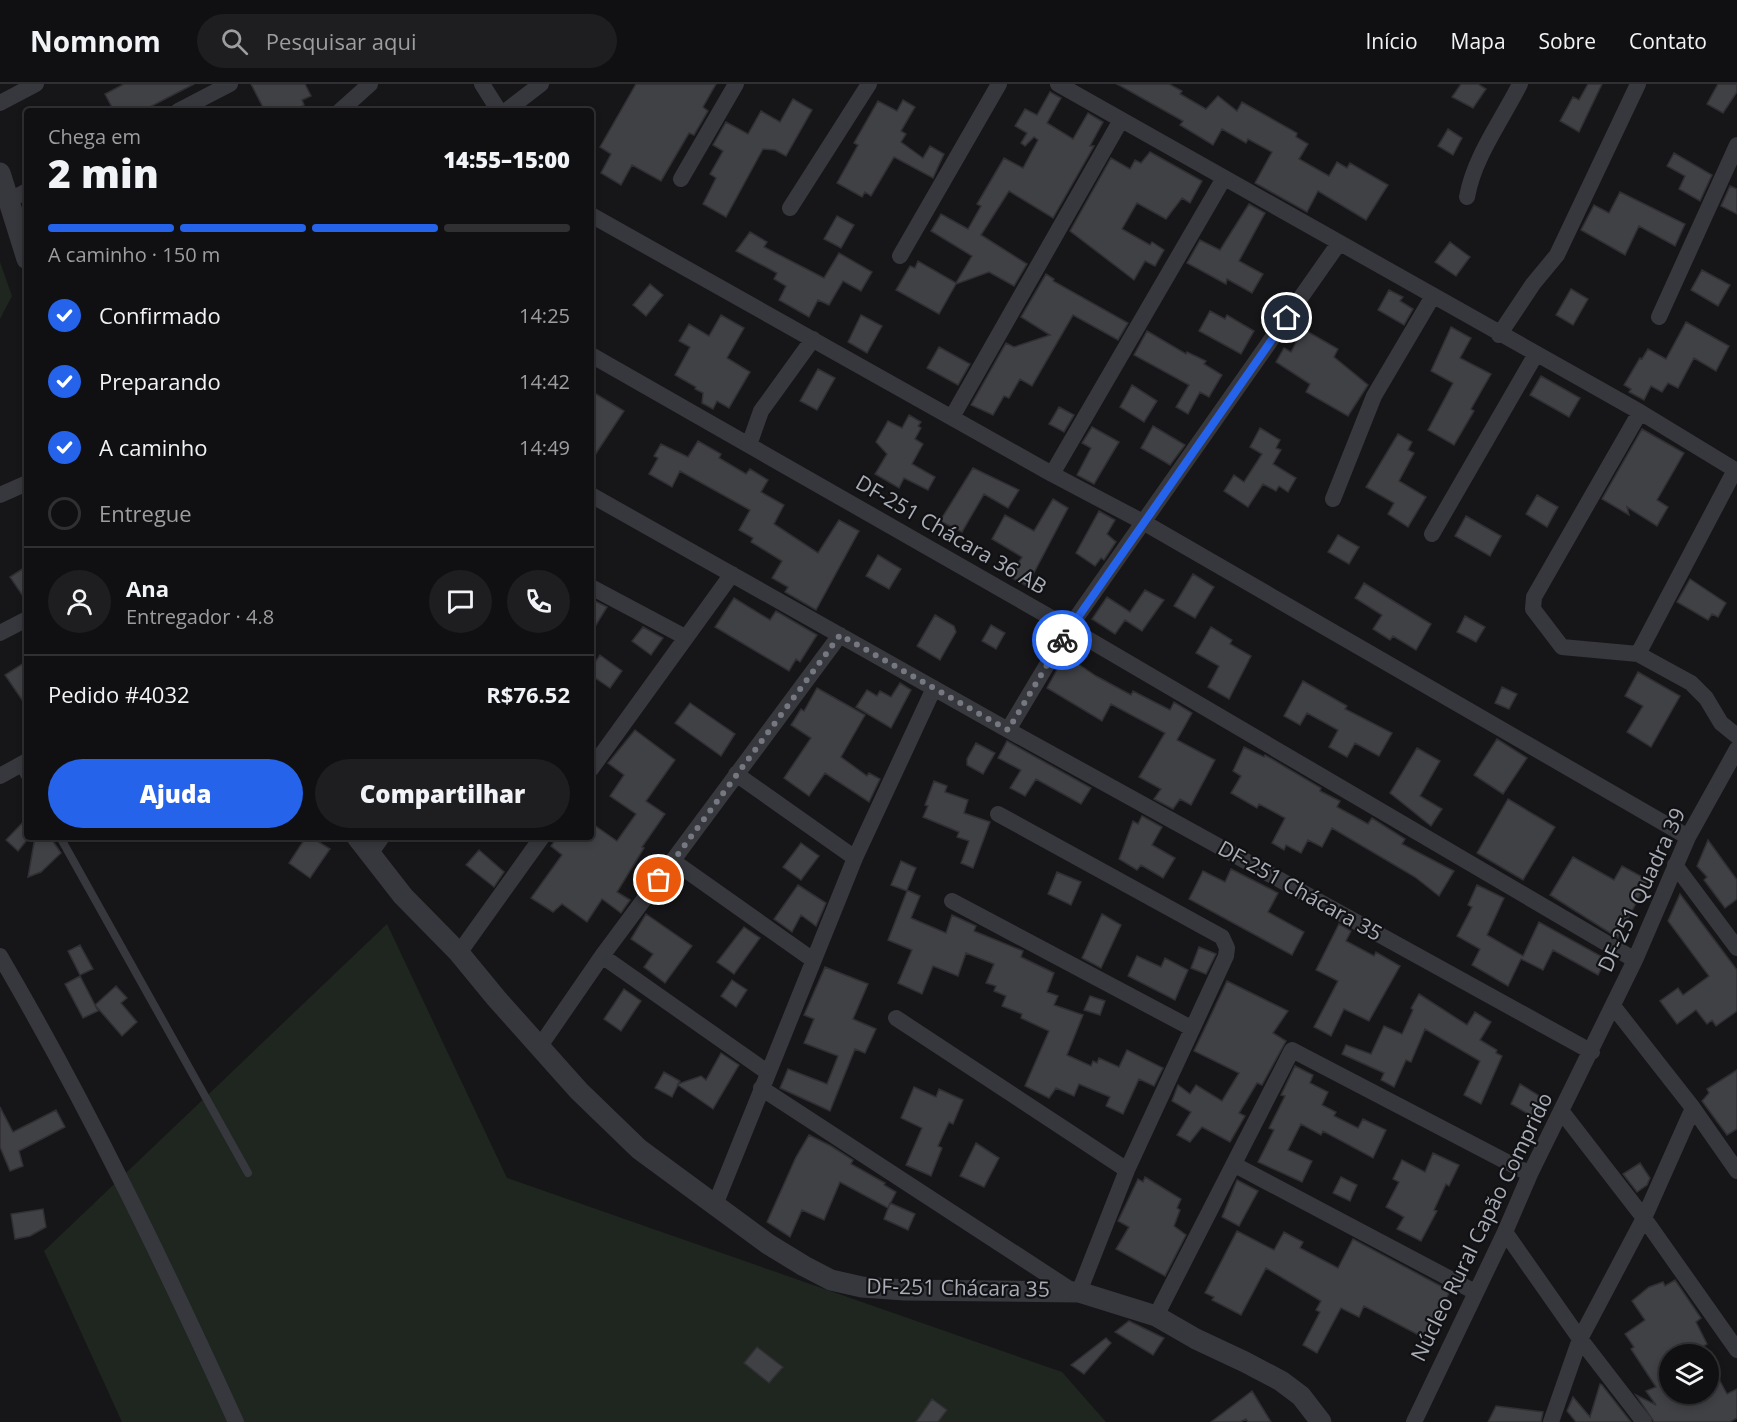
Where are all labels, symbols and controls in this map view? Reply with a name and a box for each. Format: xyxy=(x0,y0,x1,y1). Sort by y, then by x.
search box xyxy=(197,14,617,68)
text: Nomnom xyxy=(30,22,161,60)
icon: search xyxy=(218,25,251,58)
text: Pesquisar aqui xyxy=(266,26,417,56)
text: Início xyxy=(1365,27,1418,55)
text: Mapa xyxy=(1451,27,1506,55)
text: Sobre xyxy=(1539,27,1596,55)
text: Contato xyxy=(1629,27,1707,55)
text: Chega em xyxy=(48,123,141,150)
text: 14:55–15:00 xyxy=(443,144,570,174)
text: 2 min xyxy=(48,146,159,199)
text: A caminho · 150 m xyxy=(48,241,220,268)
pin xyxy=(1261,292,1312,343)
icon: check xyxy=(48,299,81,332)
text: Confirmado xyxy=(99,300,221,330)
icon: home xyxy=(1270,301,1303,334)
text: 14:25 xyxy=(519,302,570,329)
icon: check xyxy=(48,365,81,398)
text: Preparando xyxy=(99,366,221,396)
text: 14:42 xyxy=(519,368,570,395)
icon: check xyxy=(48,431,81,464)
text: A caminho xyxy=(99,432,208,462)
text: 14:49 xyxy=(519,434,570,461)
street label: DF-251 Chácara 36 AB xyxy=(851,468,1052,600)
text: Entregue xyxy=(99,498,192,528)
button: person xyxy=(48,570,111,633)
button: chat xyxy=(429,570,492,633)
button: phone xyxy=(507,570,570,633)
text: Ana xyxy=(126,573,169,603)
text: Entregador · 4.8 xyxy=(126,603,274,630)
courier xyxy=(1032,610,1092,670)
icon: bike xyxy=(1046,624,1079,657)
text: Pedido #4032 xyxy=(48,679,190,709)
text: R$76.52 xyxy=(486,679,570,709)
button: Ajuda xyxy=(48,759,303,828)
button: Compartilhar xyxy=(315,759,570,828)
street label: DF-251 Quadra 39 xyxy=(1591,803,1691,976)
street label: DF-251 Chácara 35 xyxy=(1213,833,1388,947)
pin xyxy=(633,854,684,905)
icon: bag xyxy=(642,863,675,896)
street label: Núcleo Rural Capão Comprido xyxy=(1404,1087,1559,1366)
street label: DF-251 Chácara 35 xyxy=(866,1271,1050,1303)
map controls xyxy=(1659,1344,1719,1404)
button: layers xyxy=(1659,1344,1719,1404)

